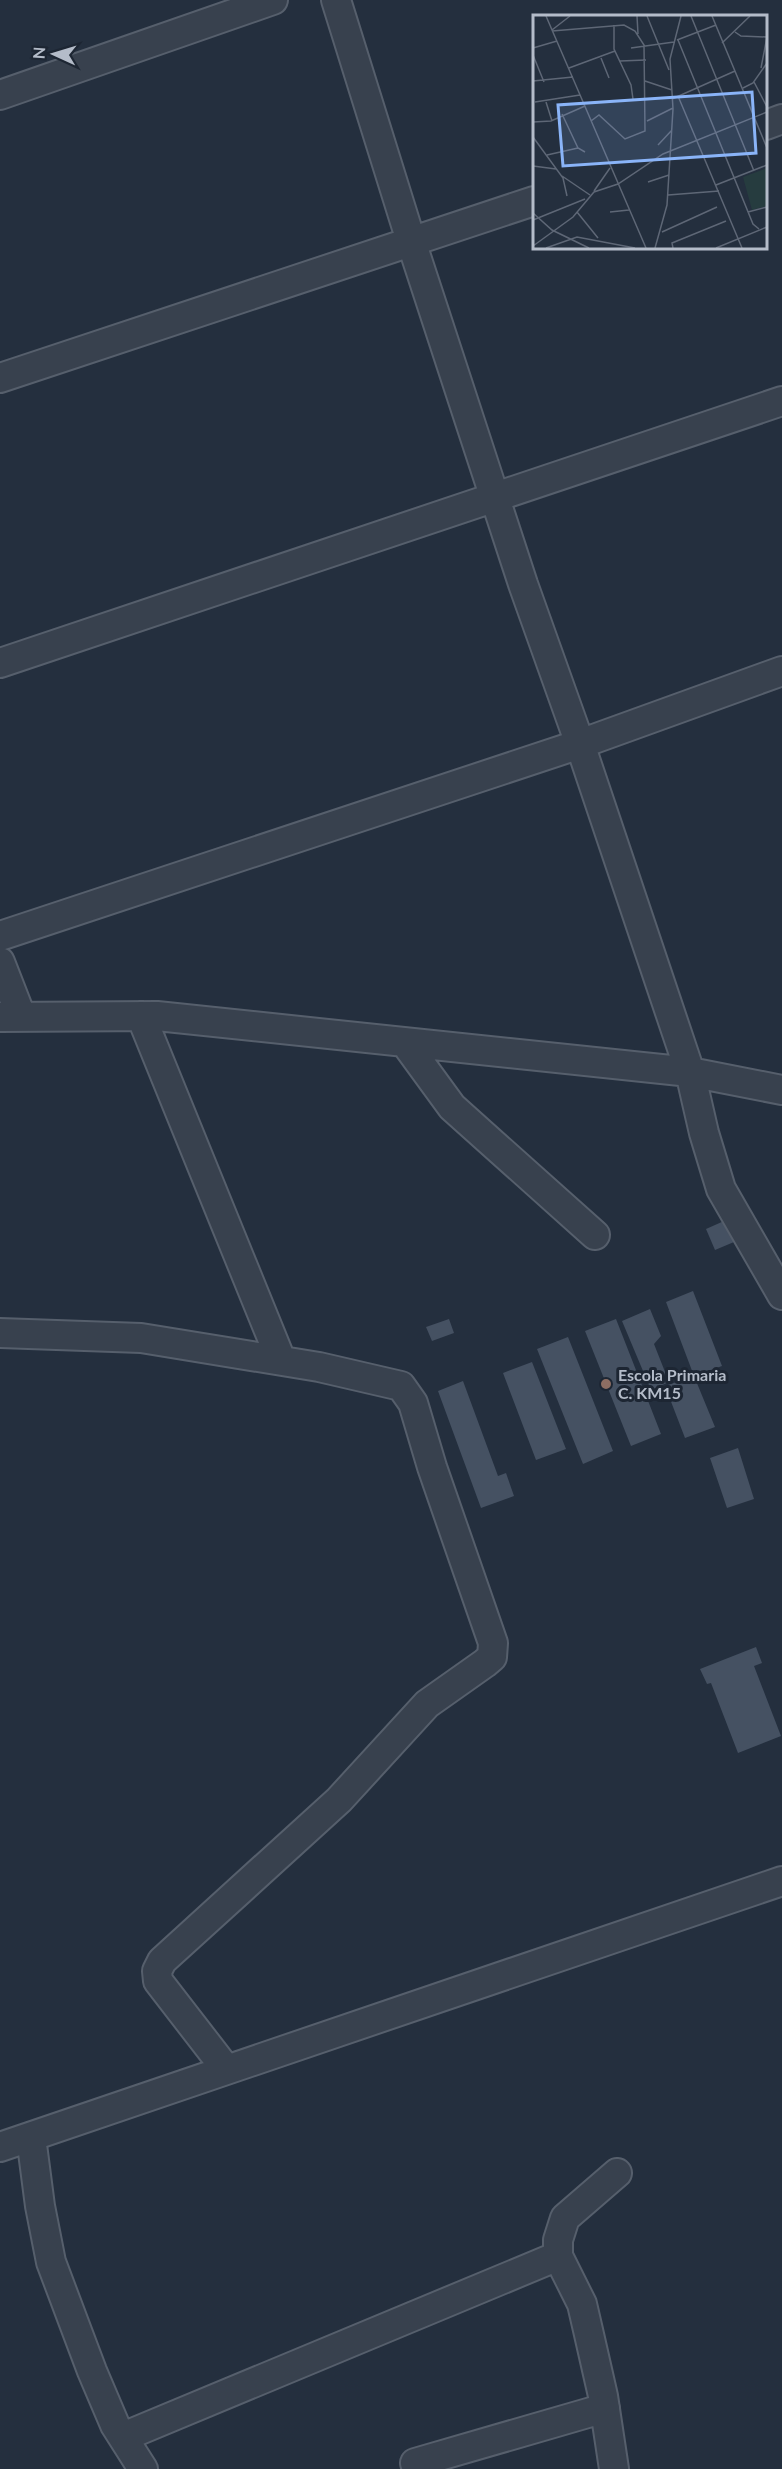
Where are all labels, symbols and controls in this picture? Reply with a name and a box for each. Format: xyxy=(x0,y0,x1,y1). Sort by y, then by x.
inset map xyxy=(533,15,767,249)
north arrow xyxy=(24,24,84,84)
text: N xyxy=(29,46,48,60)
place label: Escola Primaria C. KM15 xyxy=(618,1365,726,1402)
marker: Escola Primaria C. KM15 xyxy=(599,1377,613,1391)

